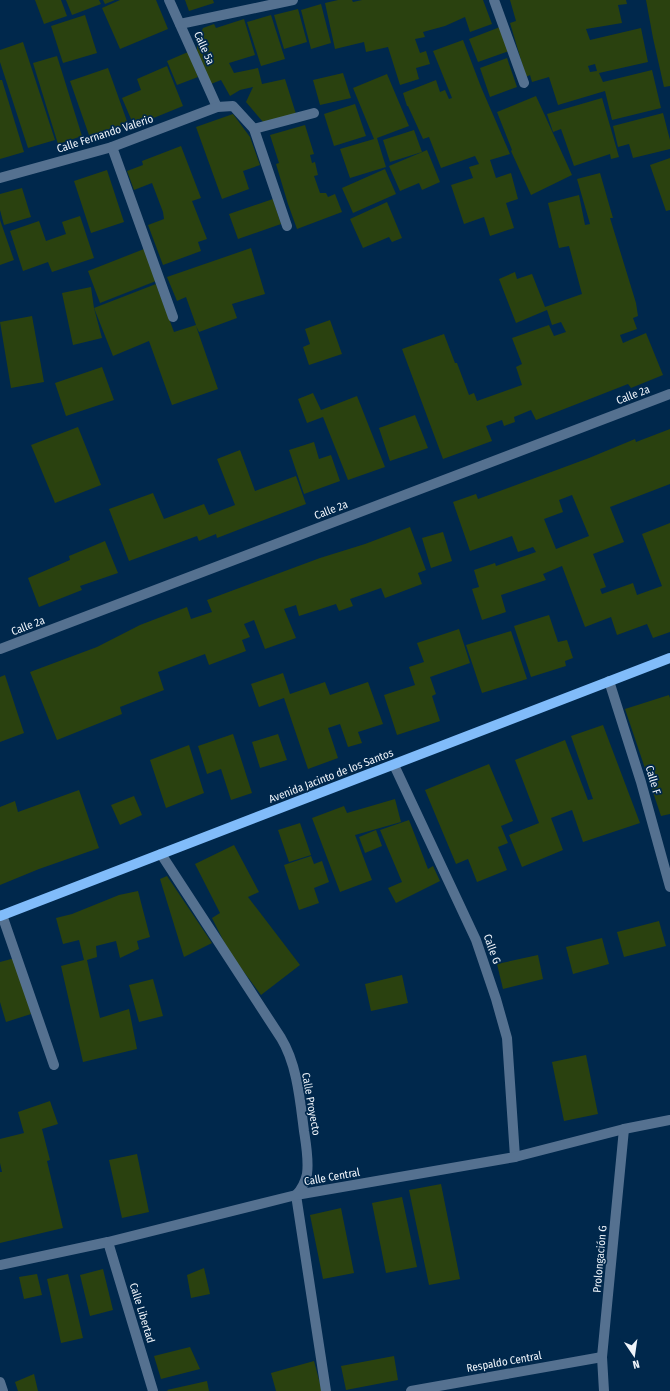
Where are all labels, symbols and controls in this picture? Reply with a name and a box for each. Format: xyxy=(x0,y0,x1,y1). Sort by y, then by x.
street label: Calle 5a xyxy=(191,29,217,67)
street label: Calle Fernando Valerio xyxy=(55,112,155,156)
street label: Calle 2a xyxy=(614,383,652,407)
street label: Calle 2a xyxy=(312,498,350,522)
street label: Calle 2a xyxy=(9,614,47,638)
street label: Avenida Jacinto de los Santos xyxy=(267,746,395,806)
street label: Calle F xyxy=(643,764,663,796)
street label: Calle G xyxy=(481,932,503,966)
street label: Calle Proyecto xyxy=(299,1072,323,1137)
street label: Calle Central xyxy=(303,1166,361,1188)
street label: Prolongación G xyxy=(591,1225,609,1293)
street label: Calle Libertad xyxy=(127,1281,157,1345)
north arrow xyxy=(614,1335,654,1375)
street label: Respaldo Central xyxy=(465,1349,543,1375)
text: N xyxy=(631,1357,641,1371)

